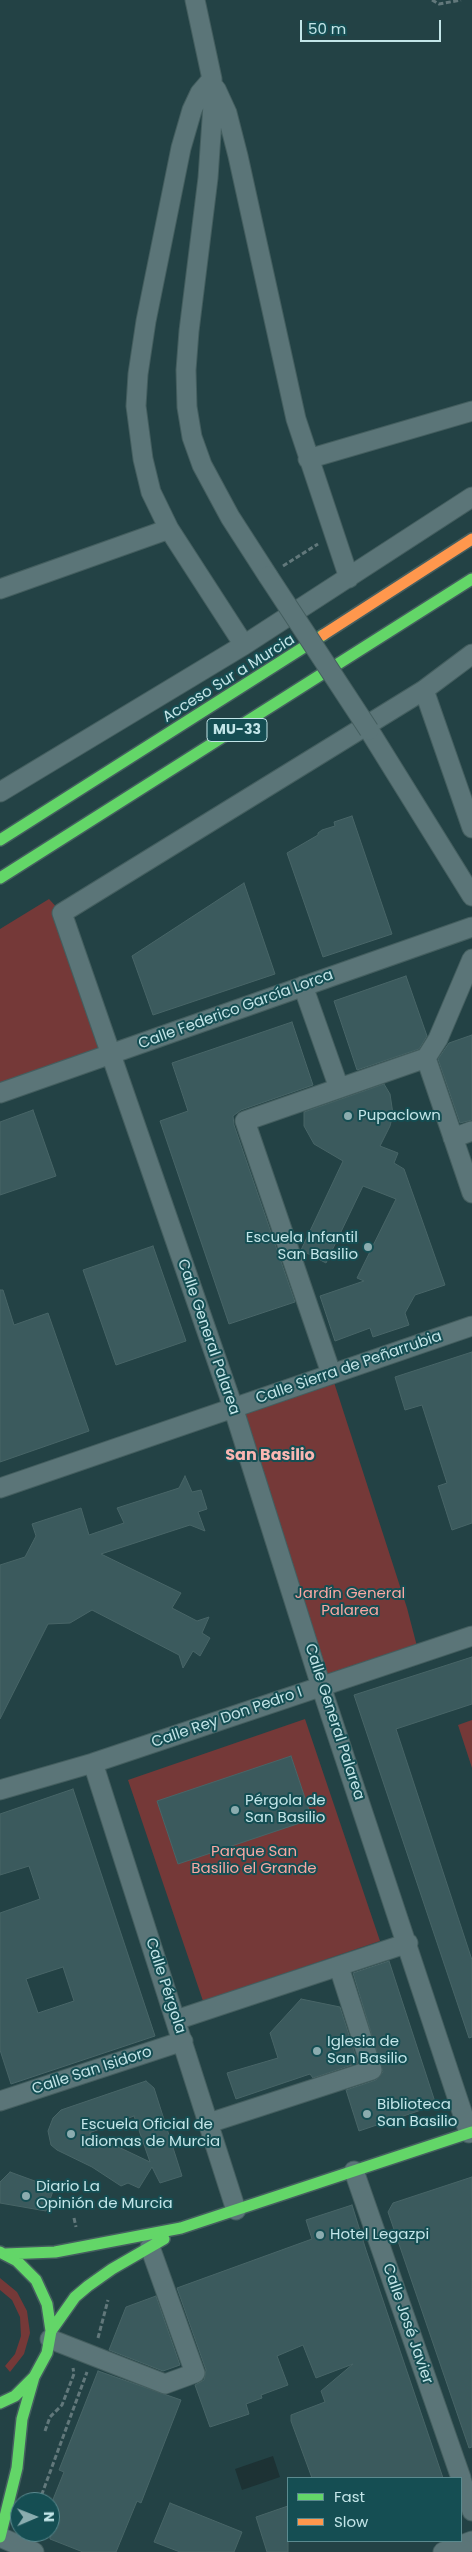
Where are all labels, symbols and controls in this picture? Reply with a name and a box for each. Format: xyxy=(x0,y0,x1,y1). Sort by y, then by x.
scale bar xyxy=(302,10,443,42)
text: 50 m xyxy=(308,18,346,39)
street label: Acceso Sur a Murcia xyxy=(160,631,298,727)
road number: MU-33 xyxy=(207,718,267,742)
street label: Calle Federico García Lorca xyxy=(136,966,336,1054)
place label: Pupaclown xyxy=(358,1107,441,1125)
marker: Pupaclown xyxy=(342,1110,354,1122)
place label: Escuela Infantil San Basilio xyxy=(246,1229,358,1264)
marker: Escuela Infantil San Basilio xyxy=(362,1241,374,1253)
street label: Calle General Palarea xyxy=(173,1257,243,1417)
street label: Calle Sierra de Peñarrubia xyxy=(254,1328,444,1408)
district label: San Basilio xyxy=(225,1446,315,1466)
park label: Jardín General Palarea xyxy=(295,1585,405,1620)
street label: Calle General Palarea xyxy=(300,1642,368,1802)
street label: Calle Rey Don Pedro I xyxy=(149,1684,305,1752)
place label: Pérgola de San Basilio xyxy=(245,1792,326,1827)
marker: Pérgola de San Basilio xyxy=(229,1804,241,1816)
park label: Parque San Basilio el Grande xyxy=(191,1843,317,1878)
street label: Calle Pérgola xyxy=(141,1936,189,2036)
place label: Iglesia de San Basilio xyxy=(327,2033,407,2068)
street label: Calle San Isidoro xyxy=(30,2043,154,2099)
marker: Iglesia de San Basilio xyxy=(311,2045,323,2057)
place label: Biblioteca San Basilio xyxy=(377,2096,457,2131)
marker: Biblioteca San Basilio xyxy=(361,2108,373,2120)
place label: Escuela Oficial de Idiomas de Murcia xyxy=(81,2116,220,2151)
marker: Escuela Oficial de Idiomas de Murcia xyxy=(65,2128,77,2140)
place label: Diario La Opinión de Murcia xyxy=(36,2178,173,2213)
marker: Diario La Opinión de Murcia xyxy=(20,2190,32,2202)
place label: Hotel Legazpi xyxy=(330,2226,429,2244)
marker: Hotel Legazpi xyxy=(314,2229,326,2241)
street label: Calle José Javier xyxy=(378,2261,436,2387)
legend xyxy=(287,2477,462,2542)
text: Fast xyxy=(334,2486,365,2507)
north arrow xyxy=(10,2492,60,2542)
text: N xyxy=(39,2511,59,2522)
text: Slow xyxy=(334,2511,368,2532)

